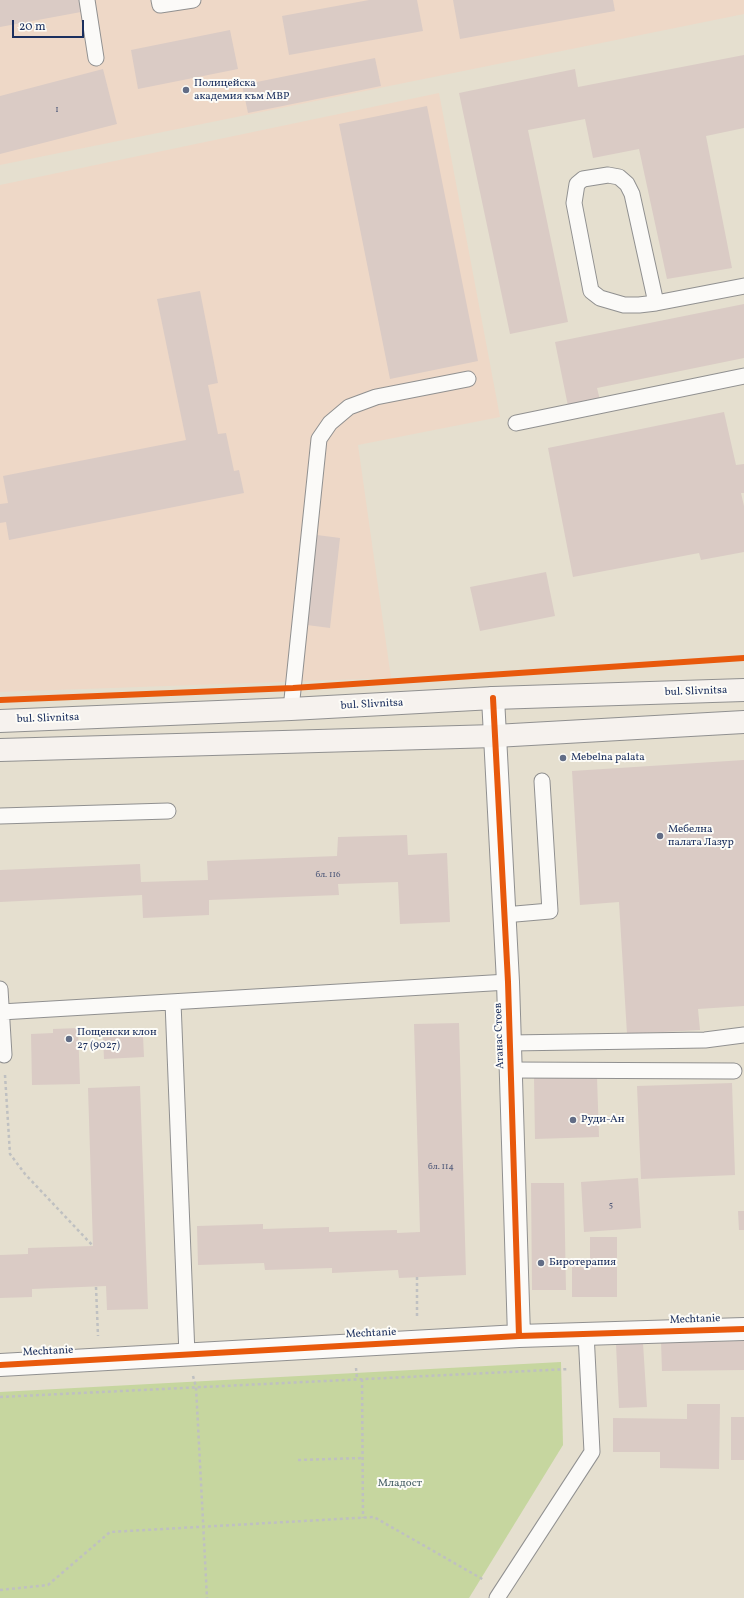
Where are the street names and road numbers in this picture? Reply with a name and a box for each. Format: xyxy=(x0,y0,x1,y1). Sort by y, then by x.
street label: bul. Slivnitsa xyxy=(664,684,728,700)
street label: bul. Slivnitsa xyxy=(340,697,404,713)
street label: bul. Slivnitsa xyxy=(16,711,80,727)
street label: Атанас Стоев xyxy=(492,1003,508,1069)
street label: Mechtanie xyxy=(669,1313,721,1327)
street label: Mechtanie xyxy=(345,1326,397,1342)
street label: Mechtanie xyxy=(22,1344,74,1360)

